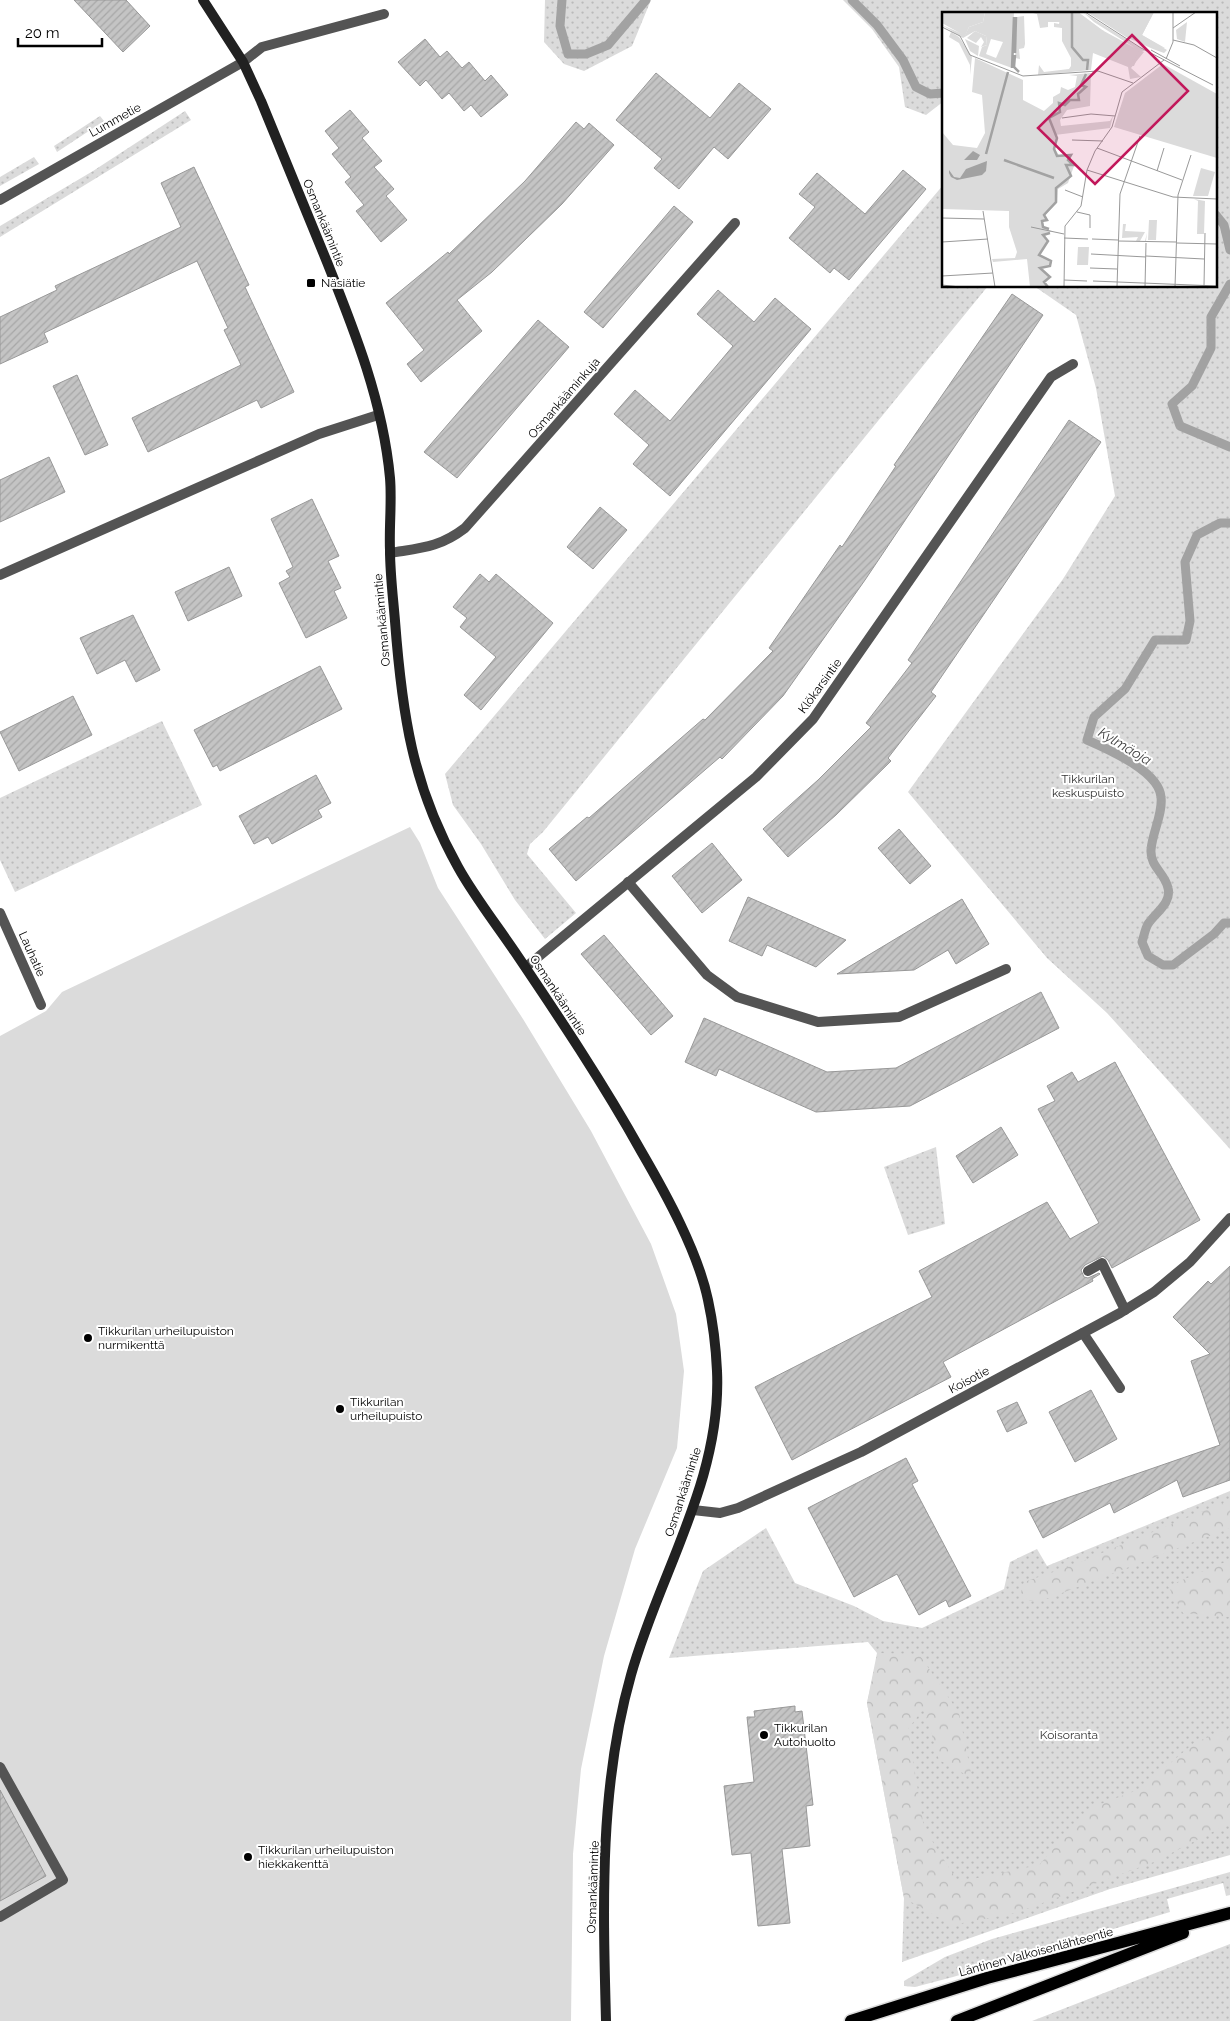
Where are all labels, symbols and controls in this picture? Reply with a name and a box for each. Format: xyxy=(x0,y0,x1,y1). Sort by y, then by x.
inset map xyxy=(942,12,1218,288)
scale bar xyxy=(18,15,101,47)
text: 20 m xyxy=(25,24,60,42)
street label: Lummetie xyxy=(87,100,143,140)
street label: Osmankäämintie xyxy=(300,177,348,269)
place label: Näsiätie xyxy=(321,276,365,290)
marker: Näsiätie xyxy=(305,277,317,289)
street label: Osmankääminkuja xyxy=(525,355,603,441)
street label: Osmankäämintie xyxy=(371,573,393,667)
street label: Klökarsintie xyxy=(795,656,845,716)
water label: Kylmäoja xyxy=(1096,724,1154,768)
park label: Tikkurilan keskuspuisto xyxy=(1052,772,1124,800)
street label: Lauhatie xyxy=(16,929,48,979)
street label: Osmankäämintie xyxy=(527,952,589,1038)
place label: Tikkurilan urheilupuiston nurmikenttä xyxy=(98,1324,234,1352)
marker: Tikkurilan urheilupuiston nurmikenttä xyxy=(82,1332,94,1344)
street label: Koisotie xyxy=(946,1364,992,1396)
place label: Tikkurilan urheilupuisto xyxy=(350,1395,422,1423)
marker: Tikkurilan urheilupuisto xyxy=(334,1403,346,1415)
street label: Osmankäämintie xyxy=(662,1446,704,1538)
place label: Tikkurilan Autohuolto xyxy=(774,1721,836,1749)
park label: Koisoranta xyxy=(1040,1728,1098,1742)
marker: Tikkurilan Autohuolto xyxy=(758,1729,770,1741)
street label: Osmankäämintie xyxy=(584,1840,602,1934)
place label: Tikkurilan urheilupuiston hiekkakenttä xyxy=(258,1843,394,1871)
marker: Tikkurilan urheilupuiston hiekkakenttä xyxy=(242,1851,254,1863)
street label: Läntinen Valkoisenlähteentie xyxy=(957,1925,1115,1979)

